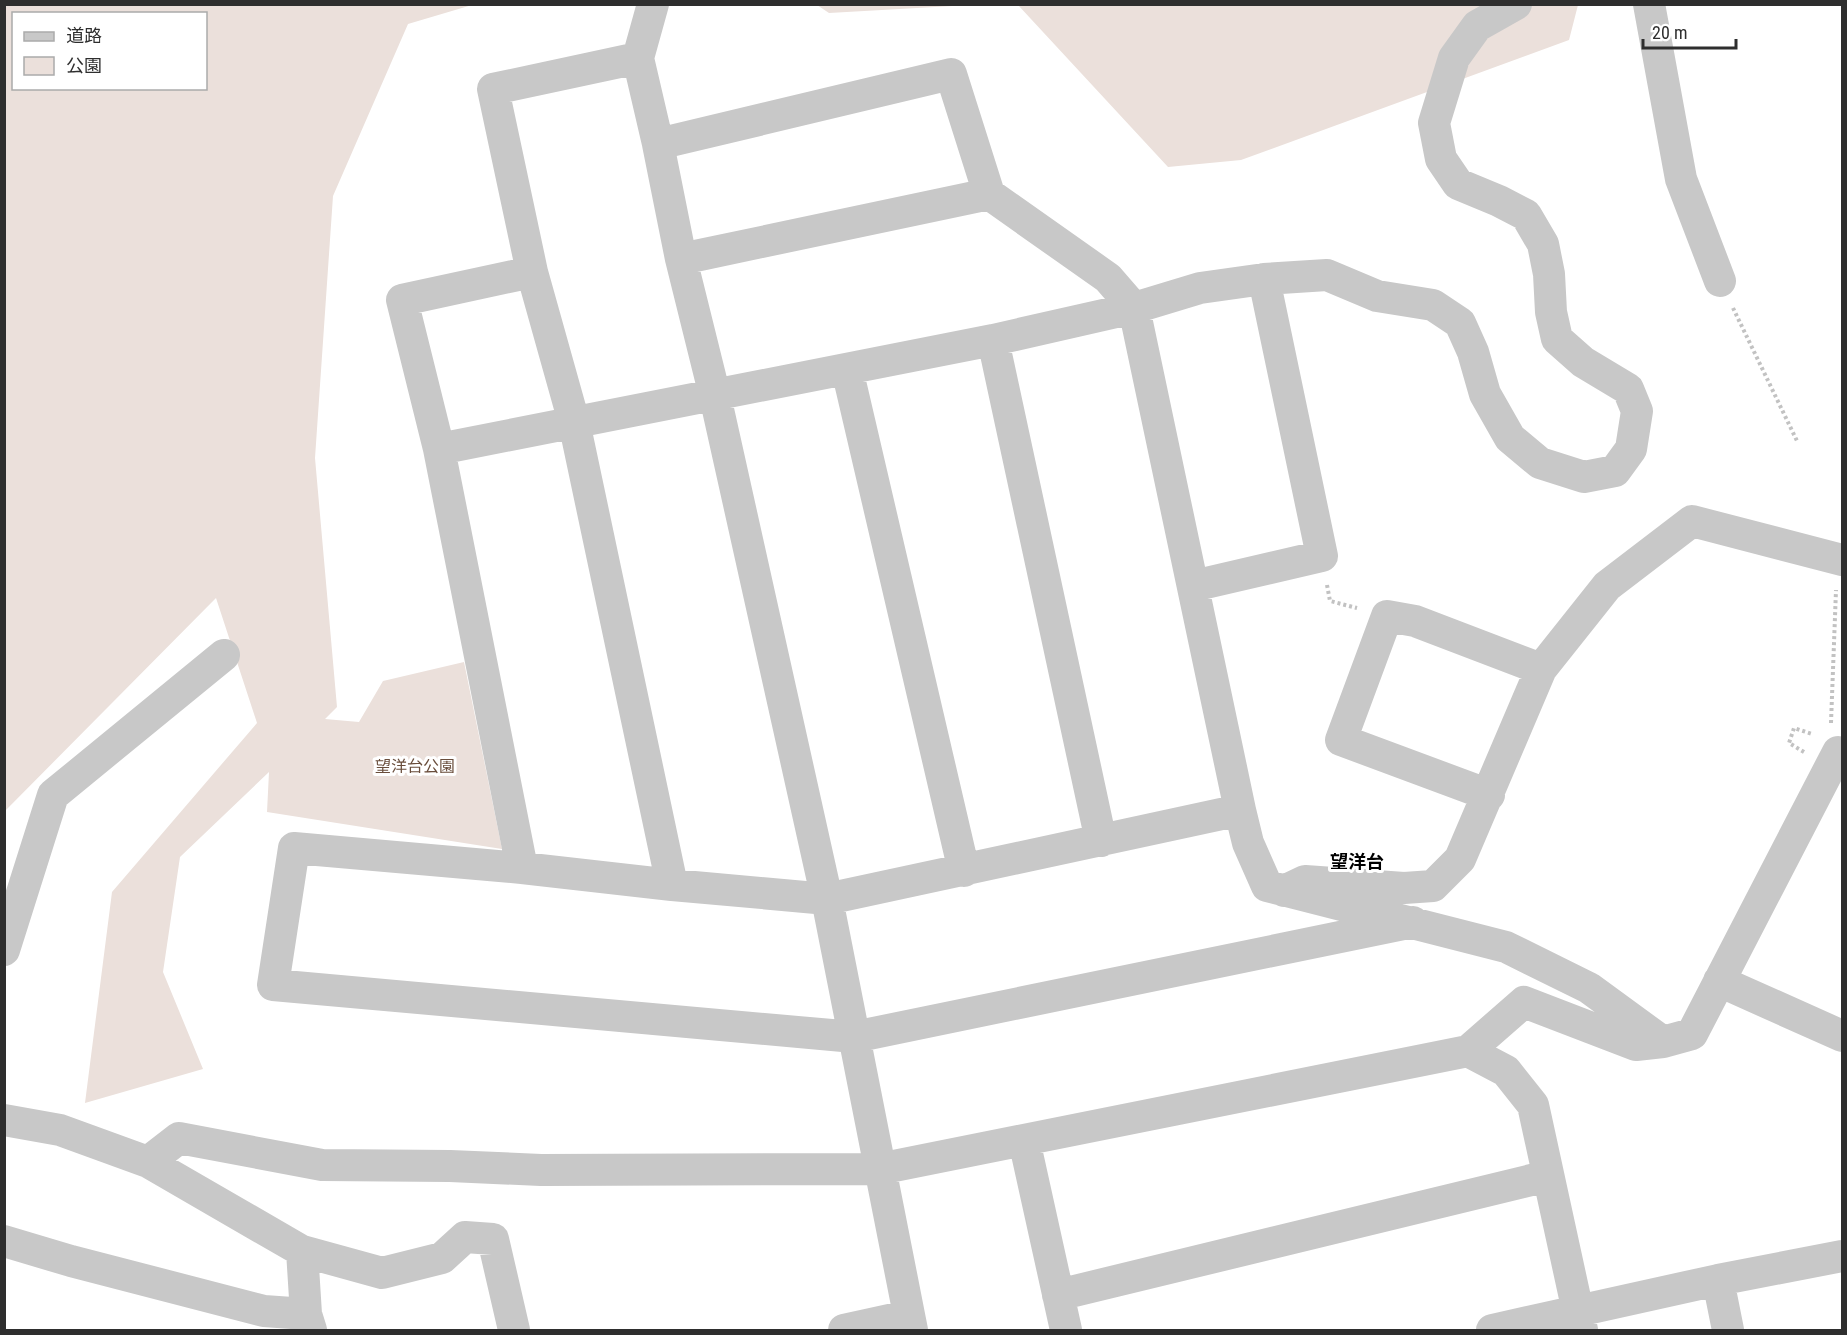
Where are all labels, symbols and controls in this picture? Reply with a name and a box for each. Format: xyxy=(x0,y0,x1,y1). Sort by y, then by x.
legend xyxy=(12,12,207,90)
scale bar xyxy=(1643,12,1736,50)
text: 20 m xyxy=(1652,22,1687,43)
text: 道路 xyxy=(66,25,102,46)
text: 公園 xyxy=(66,55,102,76)
park label: 望洋台公園 xyxy=(375,757,455,776)
district label: 望洋台 xyxy=(1330,851,1384,872)

